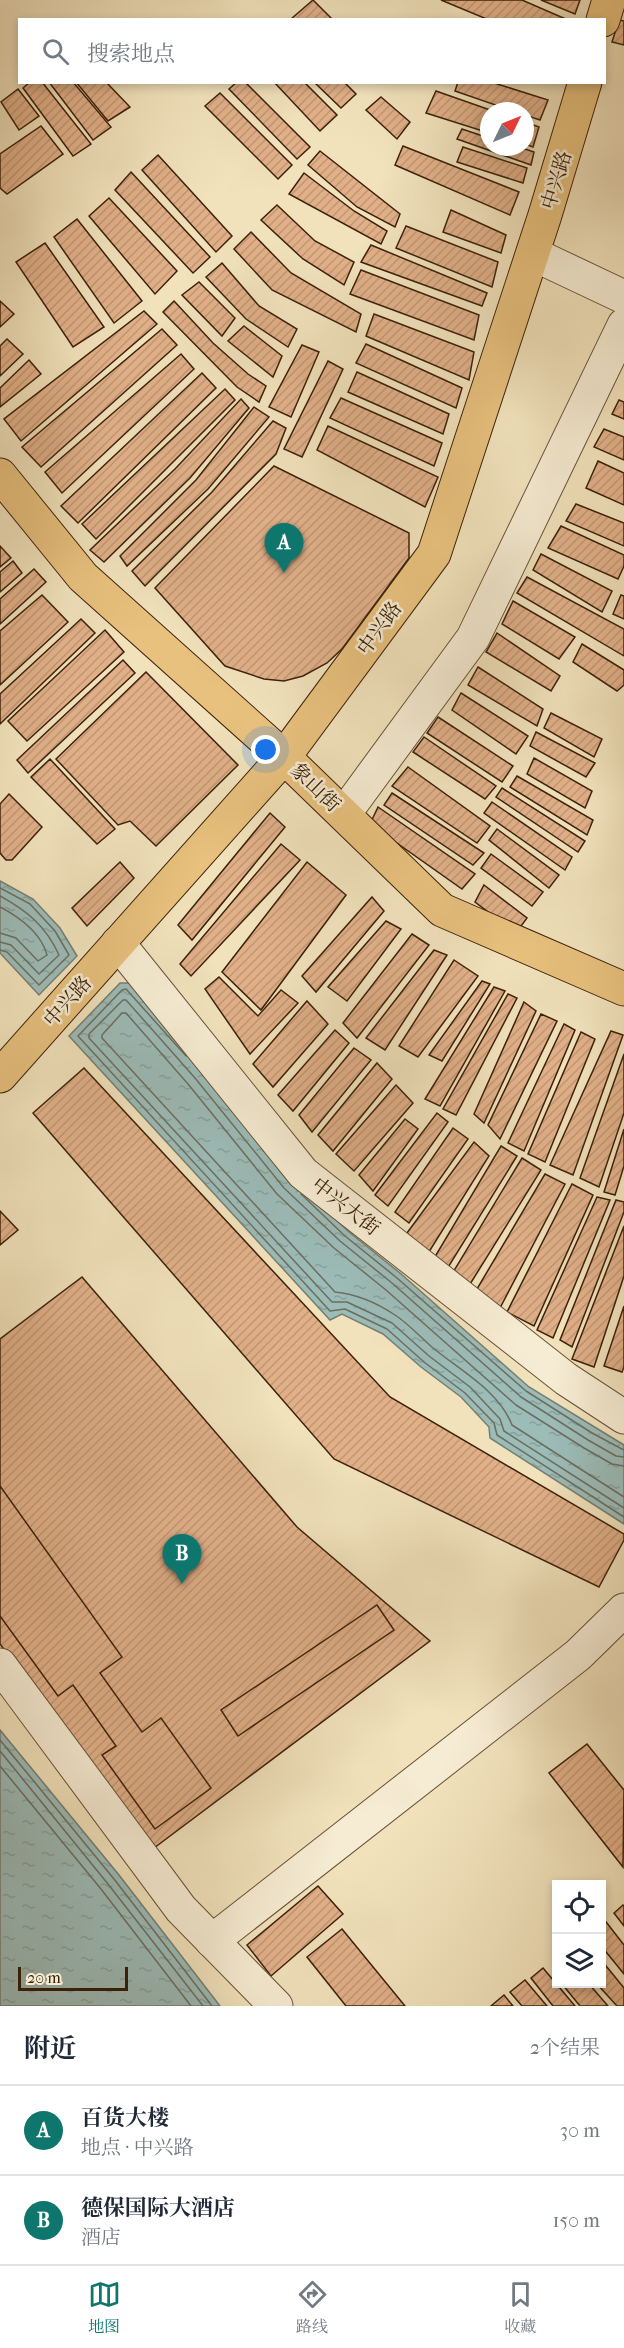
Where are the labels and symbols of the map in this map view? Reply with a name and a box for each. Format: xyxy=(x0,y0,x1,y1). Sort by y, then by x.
north arrow xyxy=(480,102,534,156)
street label: 中兴路 xyxy=(537,148,576,212)
pin: A xyxy=(264,524,304,573)
street label: 中兴路 xyxy=(352,597,406,659)
your location xyxy=(251,735,280,764)
street label: 象山街 xyxy=(286,758,345,816)
street label: 中兴路 xyxy=(39,971,96,1031)
street label: 中兴大街 xyxy=(307,1173,384,1240)
pin: B xyxy=(162,1534,201,1584)
scale bar xyxy=(18,1964,128,1992)

